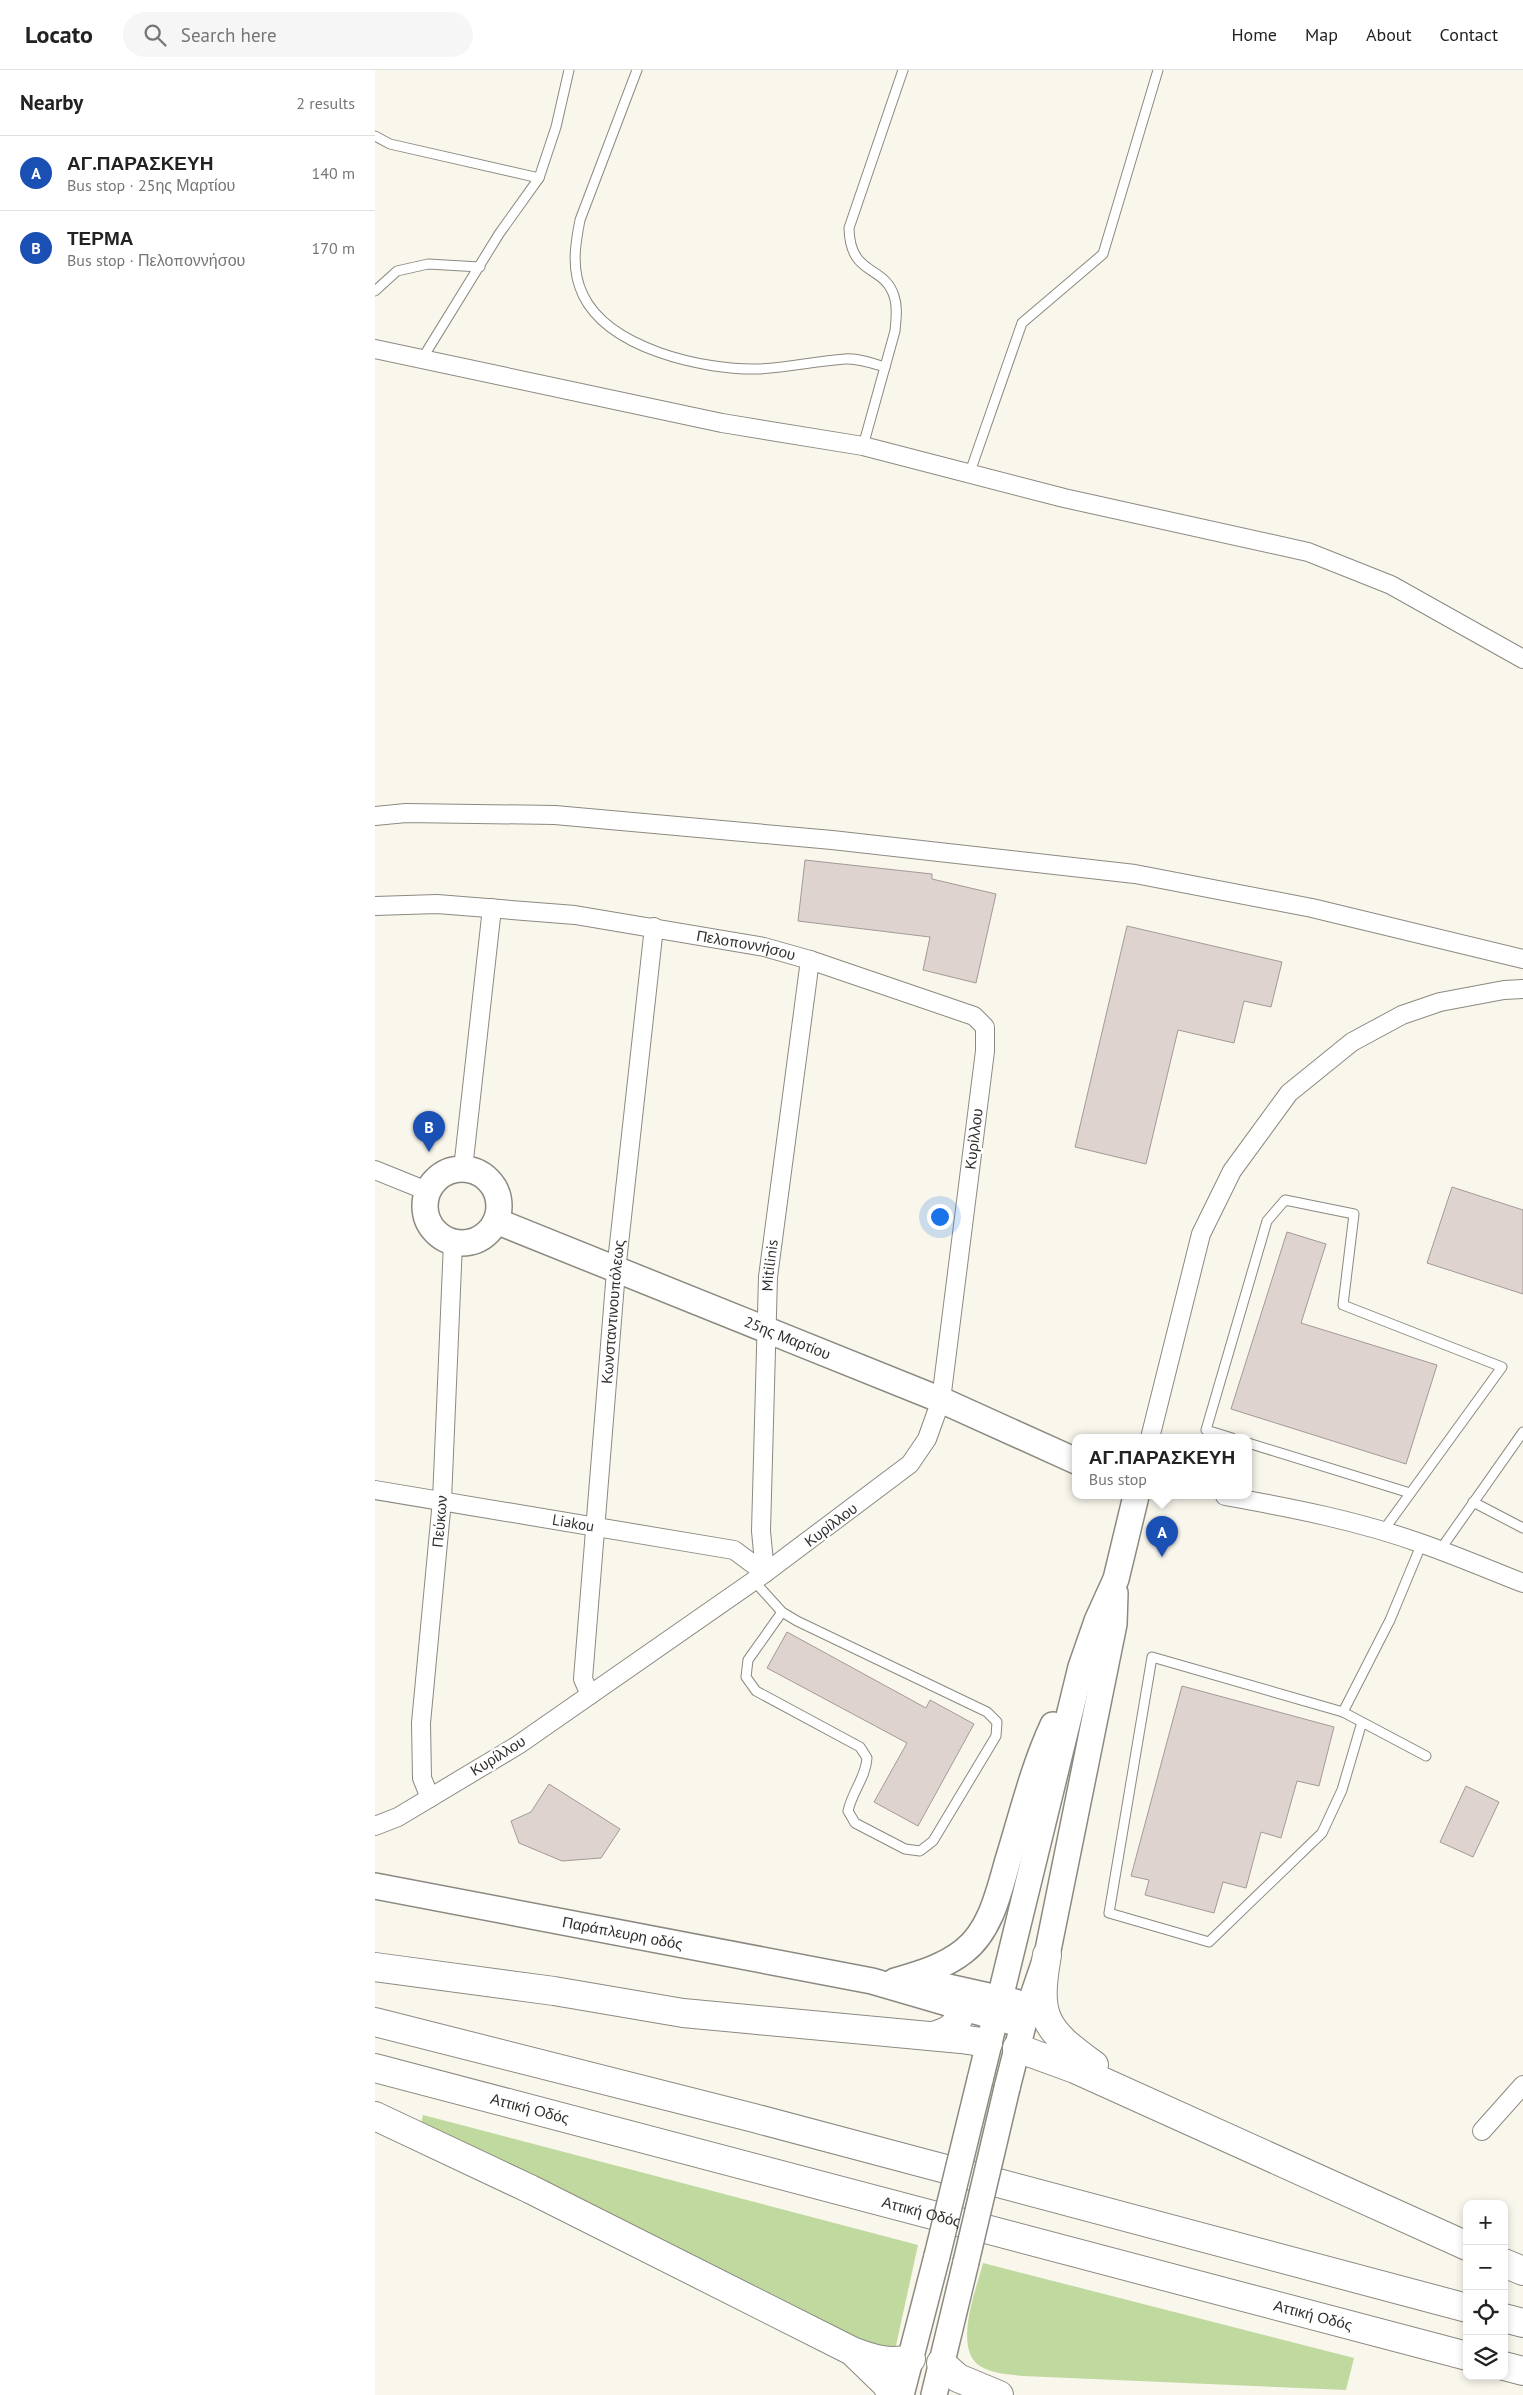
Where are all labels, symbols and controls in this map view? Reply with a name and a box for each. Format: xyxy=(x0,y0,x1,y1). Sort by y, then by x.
search box xyxy=(123,12,473,57)
text: Locato xyxy=(25,19,93,50)
icon: search xyxy=(141,21,169,49)
text: Search here xyxy=(181,23,277,47)
text: Home xyxy=(1231,23,1277,46)
text: Map xyxy=(1305,23,1338,46)
text: About xyxy=(1366,23,1412,46)
text: Contact xyxy=(1440,23,1498,46)
text: Nearby xyxy=(20,89,83,116)
text: 2 results xyxy=(296,93,355,113)
text: ΑΓ.ΠΑΡΑΣΚΕΥΗ xyxy=(67,151,213,175)
text: A xyxy=(31,163,41,183)
text: 140 m xyxy=(312,163,355,183)
text: Bus stop · 25ης Μαρτίου xyxy=(67,175,235,195)
text: ΤΕΡΜΑ xyxy=(67,226,134,250)
text: B xyxy=(31,238,41,258)
text: 170 m xyxy=(312,238,355,258)
text: Bus stop · Πελοποννήσου xyxy=(67,250,245,270)
street label: Πελοποννήσου xyxy=(695,926,798,964)
street label: Κυρίλλου xyxy=(960,1107,987,1171)
pin: B xyxy=(413,1111,445,1152)
your location xyxy=(927,1204,953,1230)
street label: Mitilinis xyxy=(758,1238,782,1292)
street label: Κωνσταντινουπόλεως xyxy=(597,1239,628,1385)
street label: 25ης Μαρτίου xyxy=(742,1312,833,1364)
popup xyxy=(1072,1434,1252,1499)
text: ΑΓ.ΠΑΡΑΣΚΕΥΗ xyxy=(1089,1445,1235,1469)
text: Bus stop xyxy=(1089,1469,1147,1489)
street label: Πεύκων xyxy=(428,1495,451,1548)
street label: Κυρίλλου xyxy=(800,1499,861,1551)
street label: Liakou xyxy=(551,1510,596,1536)
pin: A xyxy=(1146,1516,1178,1557)
street label: Κυρίλλου xyxy=(467,1731,529,1780)
street label: Παράπλευρη οδός xyxy=(561,1912,684,1954)
street label: Αττική Οδός xyxy=(488,2089,571,2128)
street label: Αττική Οδός xyxy=(880,2192,963,2231)
map controls xyxy=(1463,2200,1508,2380)
button: + xyxy=(1463,2200,1508,2245)
button: − xyxy=(1463,2245,1508,2290)
button: locate xyxy=(1463,2290,1508,2335)
street label: Αττική Οδός xyxy=(1272,2295,1354,2334)
button: layers xyxy=(1463,2335,1508,2380)

